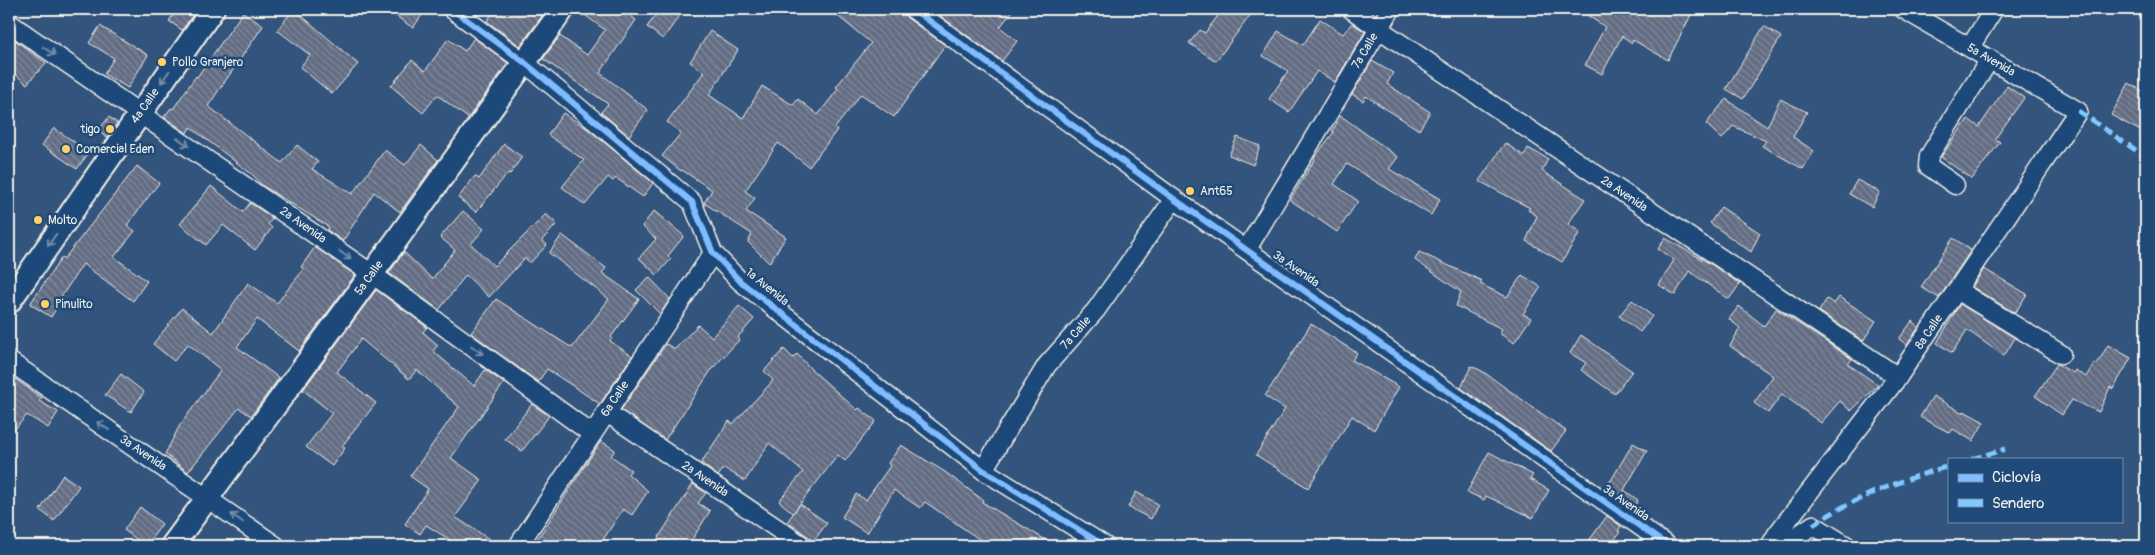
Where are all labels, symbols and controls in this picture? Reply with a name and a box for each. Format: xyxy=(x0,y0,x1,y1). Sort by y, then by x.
street label: 7a Calle xyxy=(1348,30,1382,72)
street label: 5a Avenida xyxy=(1964,40,2018,80)
one-way arrow xyxy=(42,45,56,56)
place label: Pollo Granjero xyxy=(172,55,244,70)
marker: Pollo Granjero xyxy=(156,56,168,68)
one-way arrow xyxy=(160,70,170,84)
street label: 4a Calle xyxy=(127,85,163,127)
place label: tigo xyxy=(80,122,101,137)
marker: tigo xyxy=(104,123,116,135)
one-way arrow xyxy=(176,137,190,147)
place label: Comercial Eden xyxy=(76,142,155,157)
marker: Comercial Eden xyxy=(60,143,72,155)
street label: 2a Avenida xyxy=(1598,173,1651,215)
place label: Ant65 xyxy=(1200,184,1233,199)
marker: Ant65 xyxy=(1184,185,1196,197)
street label: 2a Avenida xyxy=(277,204,330,247)
place label: Molto xyxy=(48,213,78,228)
marker: Molto xyxy=(32,214,44,226)
one-way arrow xyxy=(47,232,57,246)
street label: 3a Avenida xyxy=(1270,248,1323,291)
one-way arrow xyxy=(338,250,352,260)
street label: 5a Calle xyxy=(351,258,387,298)
street label: 1a Avenida xyxy=(742,265,792,309)
place label: Pinulito xyxy=(55,297,93,312)
marker: Pinulito xyxy=(39,298,51,310)
street label: 8a Calle xyxy=(1912,312,1946,352)
street label: 7a Calle xyxy=(1057,313,1095,353)
one-way arrow xyxy=(470,345,484,355)
street label: 6a Calle xyxy=(598,378,632,420)
one-way arrow xyxy=(96,421,110,431)
street label: 3a Avenida xyxy=(117,432,170,474)
street label: 2a Avenida xyxy=(679,458,732,500)
legend xyxy=(1948,458,2122,522)
text: Ciclovía xyxy=(1992,468,2041,487)
street label: 3a Avenida xyxy=(1600,482,1653,525)
text: Sendero xyxy=(1992,494,2044,513)
one-way arrow xyxy=(230,513,244,523)

